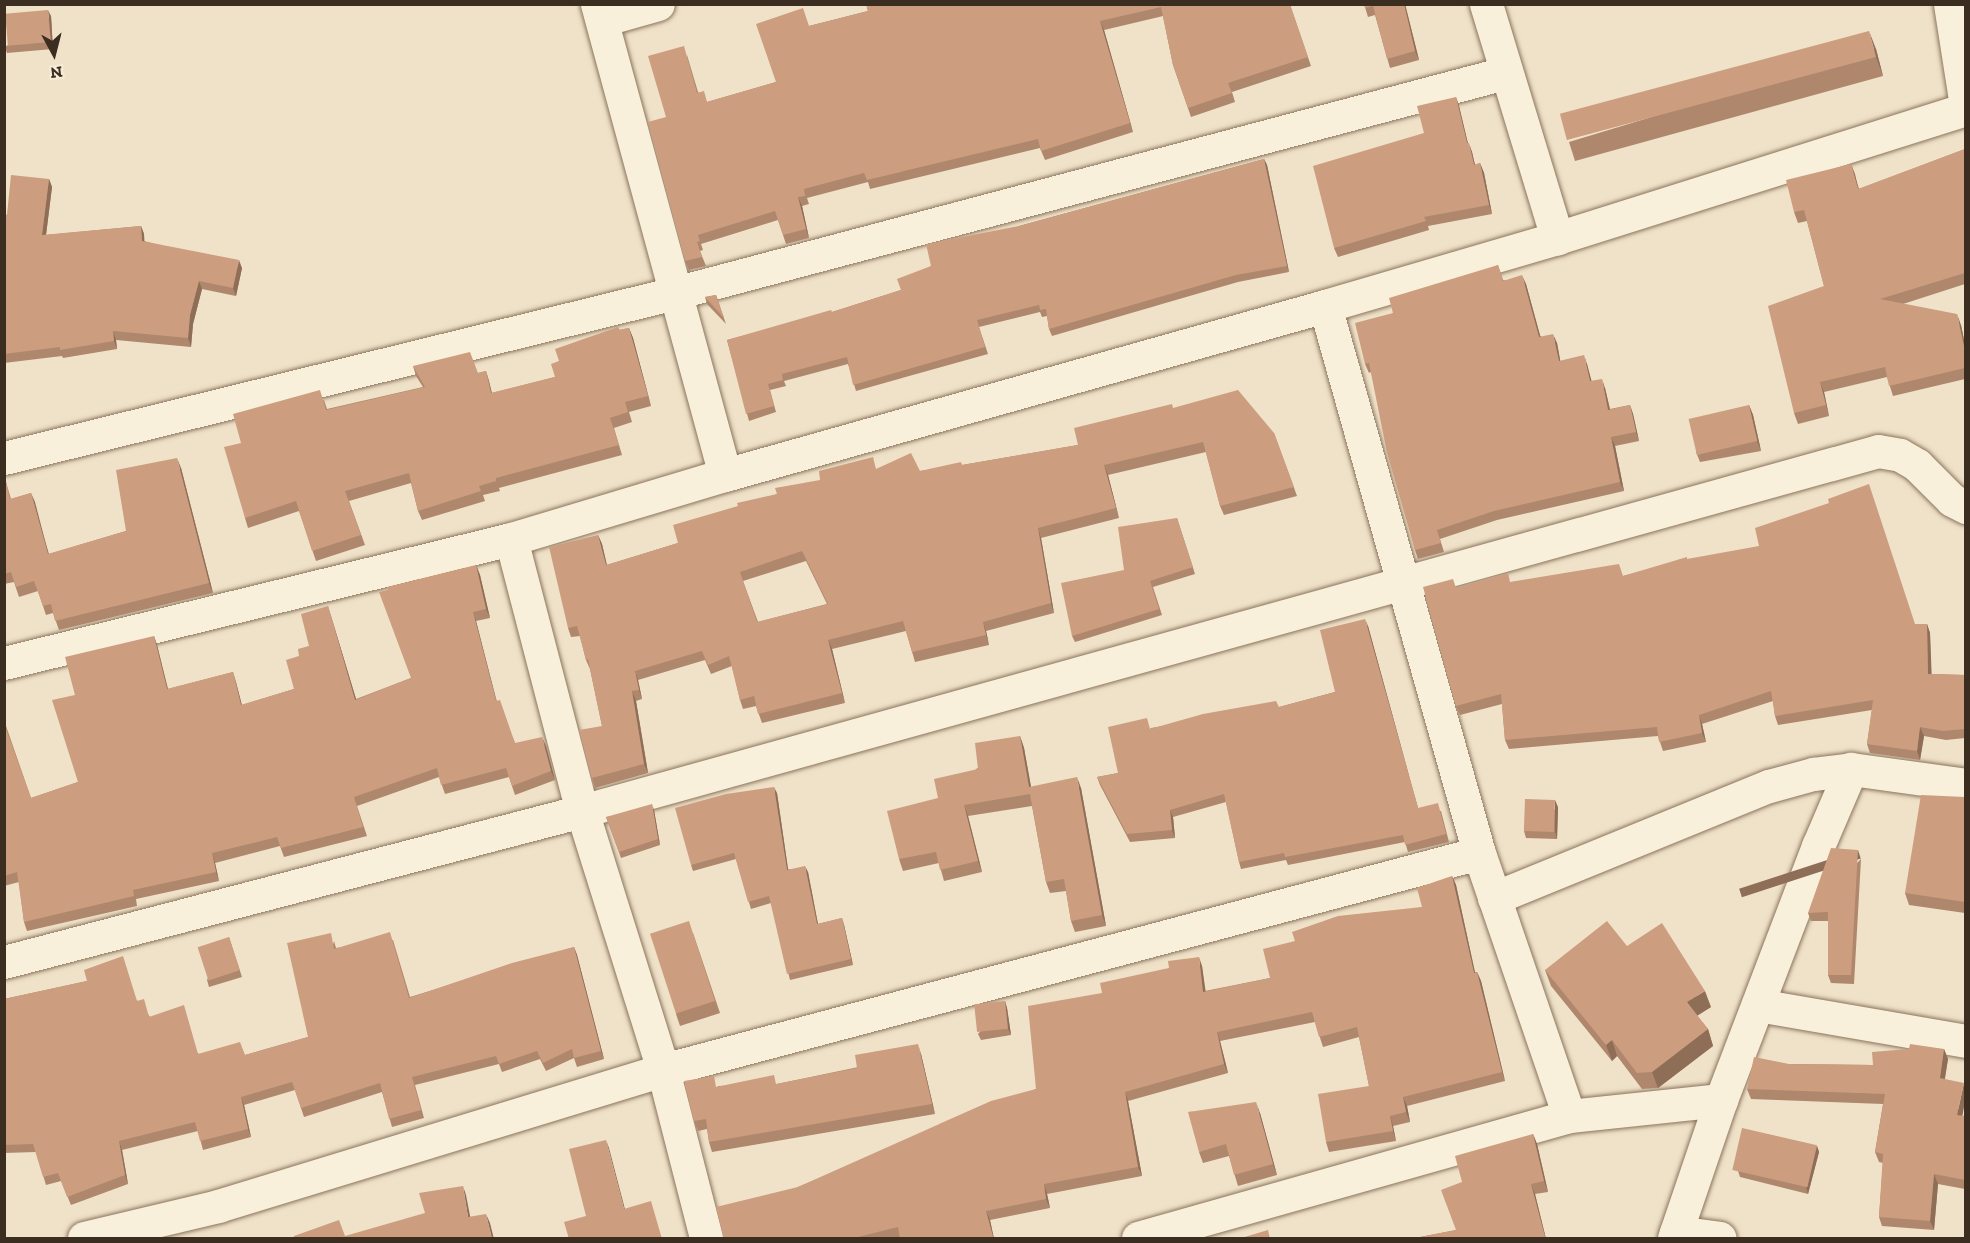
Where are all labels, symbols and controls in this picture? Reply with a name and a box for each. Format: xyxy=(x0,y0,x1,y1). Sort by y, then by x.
north arrow xyxy=(24,24,84,84)
text: N xyxy=(49,62,63,83)

